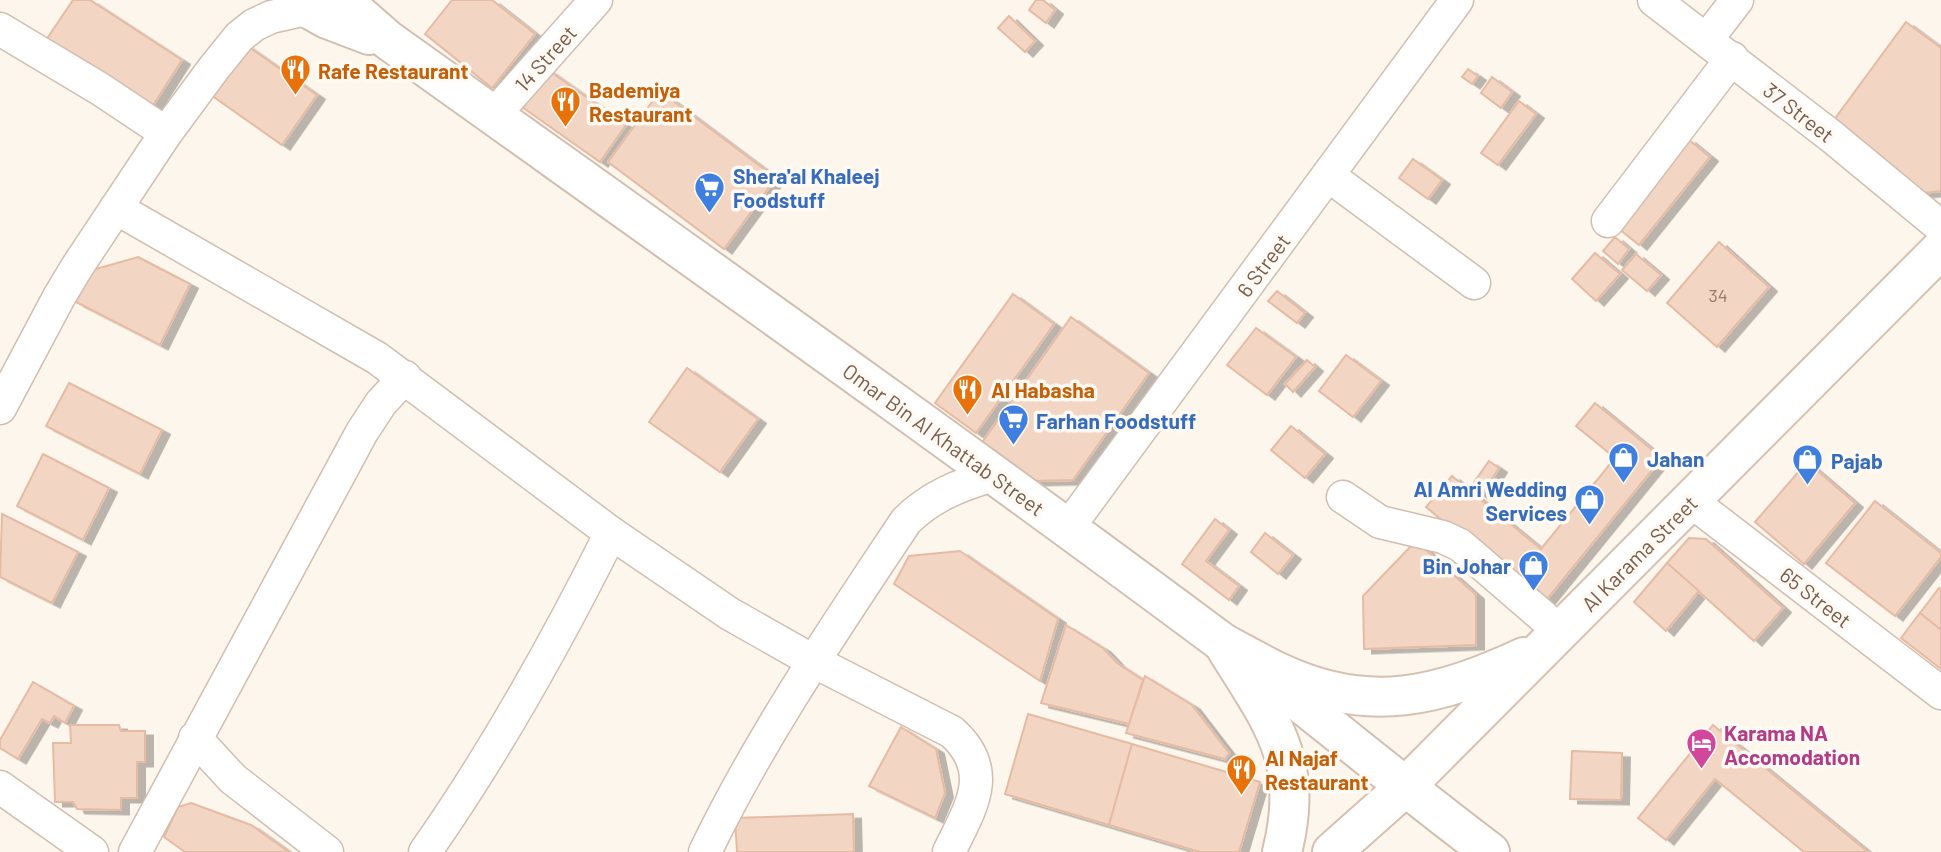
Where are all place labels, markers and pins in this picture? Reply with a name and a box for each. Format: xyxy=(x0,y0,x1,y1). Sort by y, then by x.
restaurant icon: Rafe Restaurant xyxy=(278,53,312,97)
place label: Rafe Restaurant xyxy=(318,58,468,83)
place label: Bademiya Restaurant xyxy=(589,77,693,126)
restaurant icon: Bademiya Restaurant xyxy=(549,84,583,128)
place label: Shera'al Khaleej Foodstuff xyxy=(733,163,880,212)
supermarket icon: Shera'al Khaleej Foodstuff xyxy=(693,170,727,214)
restaurant icon: Al Habasha xyxy=(951,372,985,416)
place label: Al Habasha xyxy=(991,377,1095,402)
supermarket icon: Farhan Foodstuff xyxy=(996,403,1030,447)
place label: Farhan Foodstuff xyxy=(1036,408,1196,433)
shop icon: Jahan xyxy=(1607,441,1641,485)
shop icon: Pajab xyxy=(1791,443,1825,487)
place label: Jahan xyxy=(1647,446,1704,471)
place label: Pajab xyxy=(1831,448,1883,473)
place label: Al Amri Wedding Services xyxy=(1413,476,1567,525)
shop icon: Al Amri Wedding Services xyxy=(1573,483,1607,527)
shop icon: Bin Johar xyxy=(1517,548,1551,592)
place label: Bin Johar xyxy=(1422,553,1511,578)
place label: Karama NA Accomodation xyxy=(1724,720,1860,769)
hotel icon: Karama NA Accomodation xyxy=(1684,727,1718,771)
place label: Al Najaf Restaurant xyxy=(1265,745,1369,794)
restaurant icon: Al Najaf Restaurant xyxy=(1225,752,1259,796)

